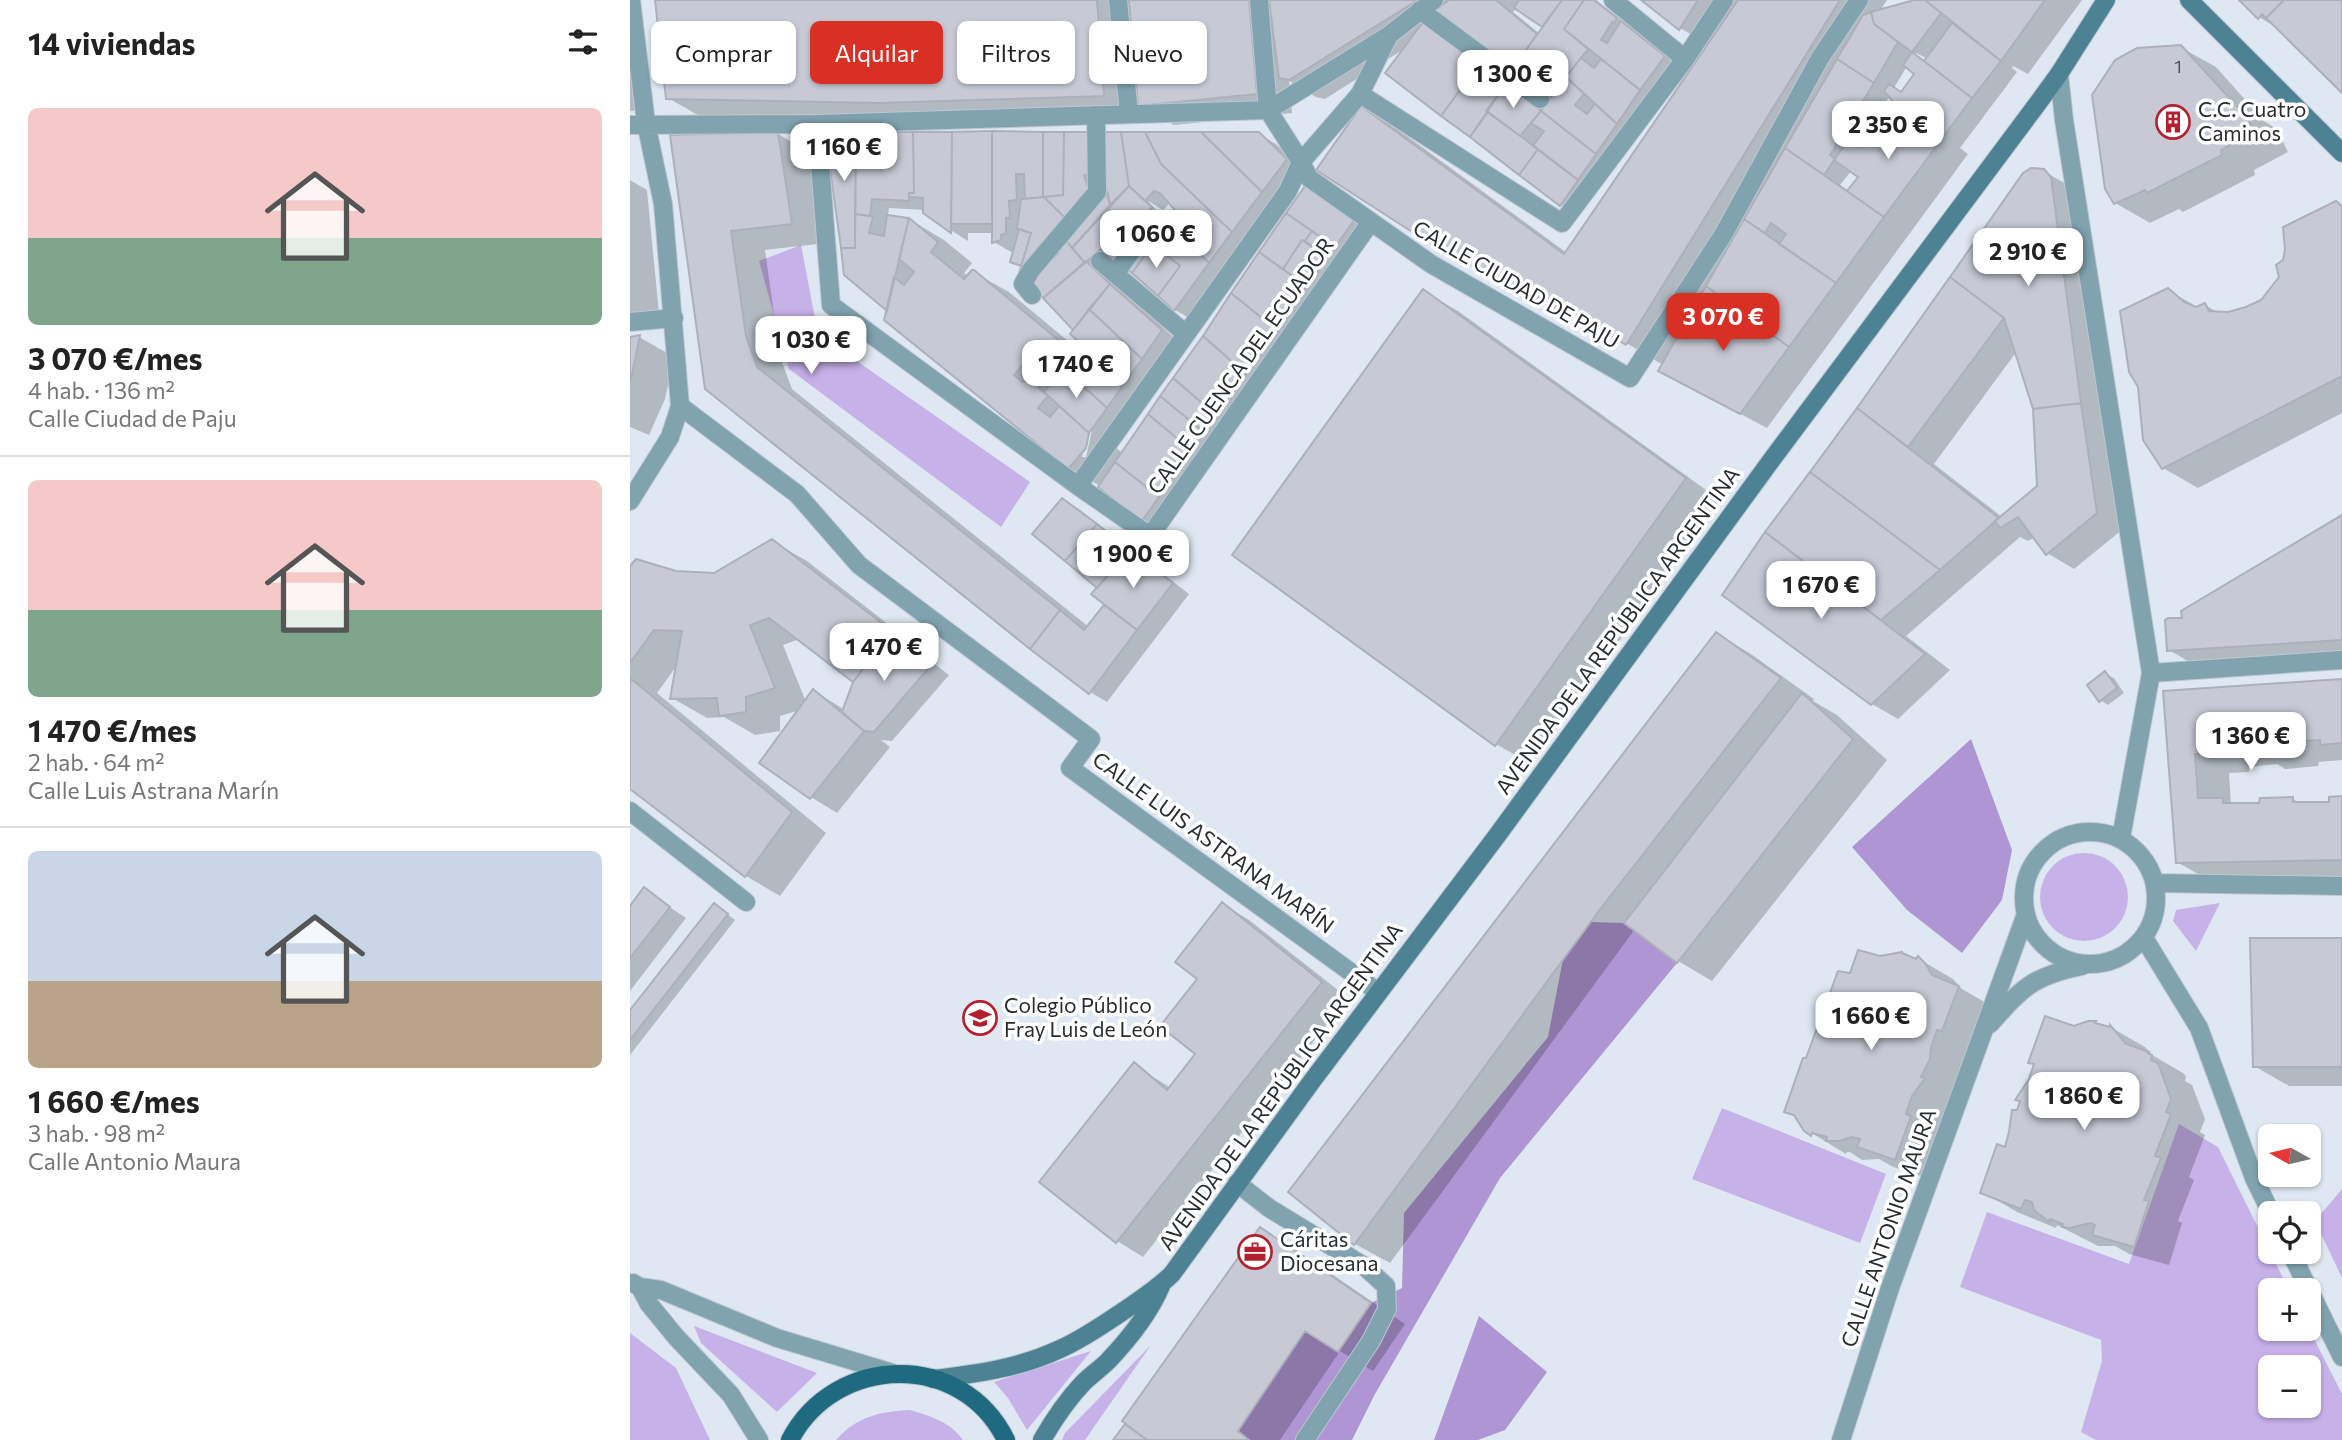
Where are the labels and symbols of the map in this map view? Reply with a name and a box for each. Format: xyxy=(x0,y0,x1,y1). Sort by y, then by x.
pin: 1 300 € xyxy=(1448,50,1578,110)
house number: 1 xyxy=(2174,55,2182,77)
place label: C.C. Cuatro Caminos xyxy=(2198,96,2306,145)
pin: 2 350 € xyxy=(1823,102,1953,161)
building icon: C.C. Cuatro Caminos xyxy=(2154,103,2192,141)
pin: 1 160 € xyxy=(779,124,909,183)
pin: 1 060 € xyxy=(1091,210,1221,270)
street label: CALLE CIUDAD DE PAJU xyxy=(1409,214,1624,353)
pin: 2 910 € xyxy=(1963,229,2093,288)
street label: CALLE CUENCA DEL ECUADOR xyxy=(1141,232,1338,498)
pin: 3 070 € xyxy=(1658,294,1788,353)
pin: 1 030 € xyxy=(746,316,876,376)
pin: 1 740 € xyxy=(1011,340,1141,400)
street label: AVENIDA DE LA REPÚBLICA ARGENTINA xyxy=(1490,462,1744,799)
pin: 1 900 € xyxy=(1068,530,1198,590)
pin: 1 670 € xyxy=(1756,562,1886,621)
pin: 1 470 € xyxy=(819,624,949,683)
pin: 1 360 € xyxy=(2186,712,2316,772)
street label: CALLE LUIS ASTRANA MARÍN xyxy=(1088,746,1339,938)
street label: AVENIDA DE LA REPÚBLICA ARGENTINA xyxy=(1153,918,1407,1255)
place label: Colegio Público Fray Luis de León xyxy=(1004,992,1167,1041)
pin: 1 660 € xyxy=(1806,992,1936,1052)
school or university icon: Colegio Público Fray Luis de León xyxy=(961,999,999,1037)
pin: 1 860 € xyxy=(2019,1072,2149,1132)
street label: CALLE ANTONIO MAURA xyxy=(1835,1105,1940,1350)
north arrow xyxy=(2258,1124,2320,1186)
place label: Cáritas Diocesana xyxy=(1280,1226,1378,1275)
office icon: Cáritas Diocesana xyxy=(1236,1233,1274,1271)

